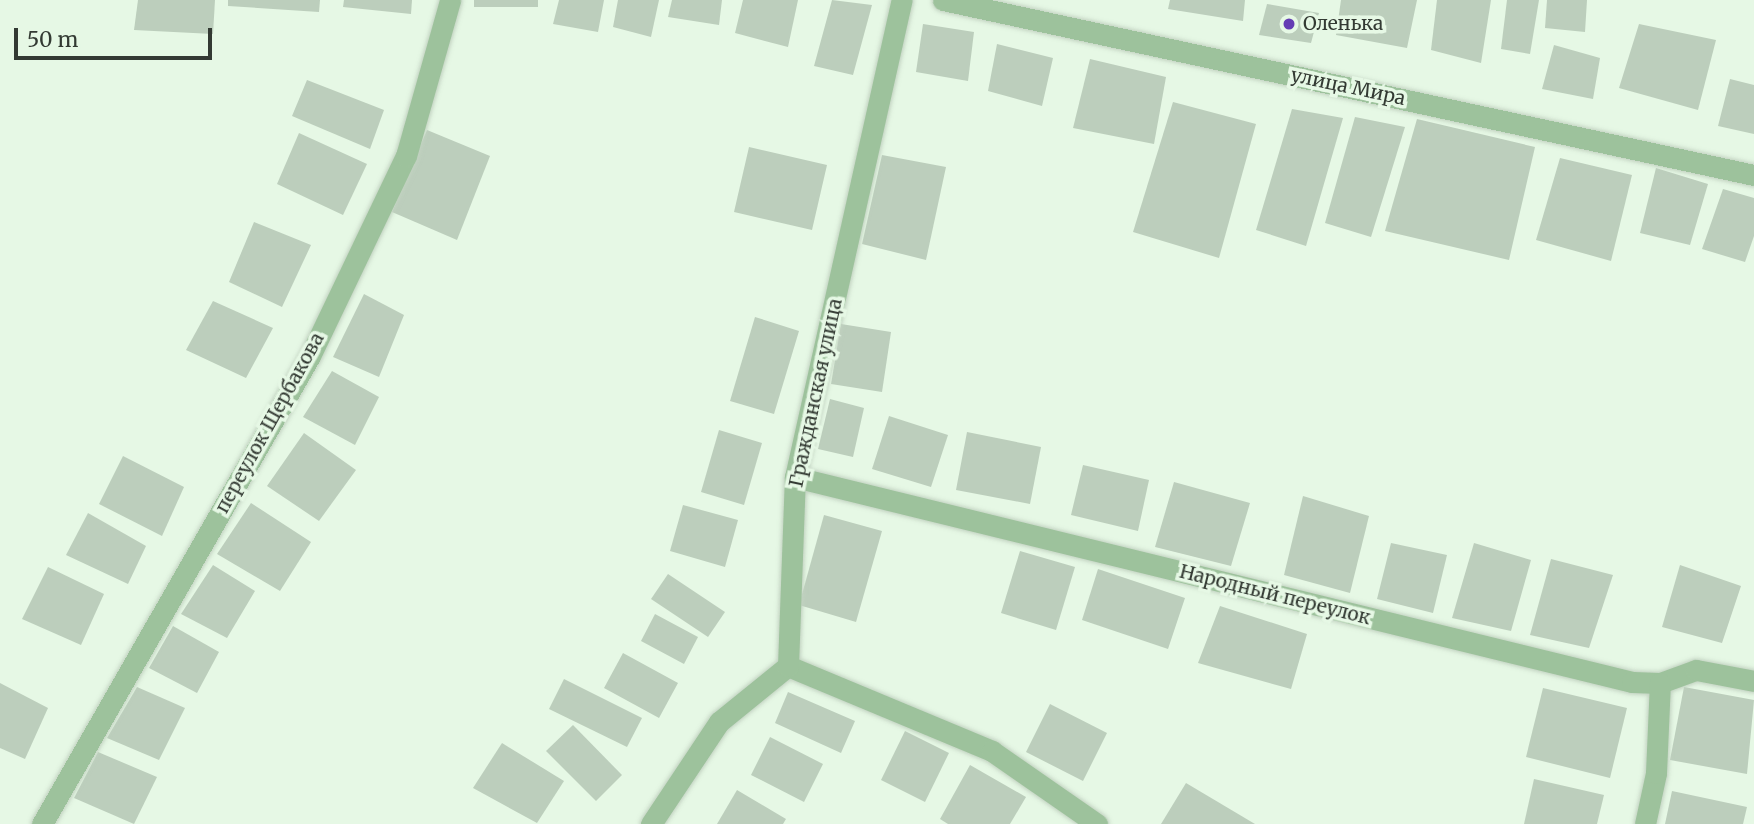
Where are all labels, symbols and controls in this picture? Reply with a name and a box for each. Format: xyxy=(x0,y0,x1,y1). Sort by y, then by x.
place label: Оленька xyxy=(1303,13,1383,35)
scale bar xyxy=(18,14,215,58)
marker: Оленька xyxy=(1281,16,1297,32)
text: 50 m xyxy=(27,26,78,53)
street label: улица Мира xyxy=(1289,64,1407,110)
street label: Гражданская улица xyxy=(785,297,847,489)
street label: переулок Щербакова xyxy=(211,329,329,517)
street label: Народный переулок xyxy=(1177,560,1373,630)

